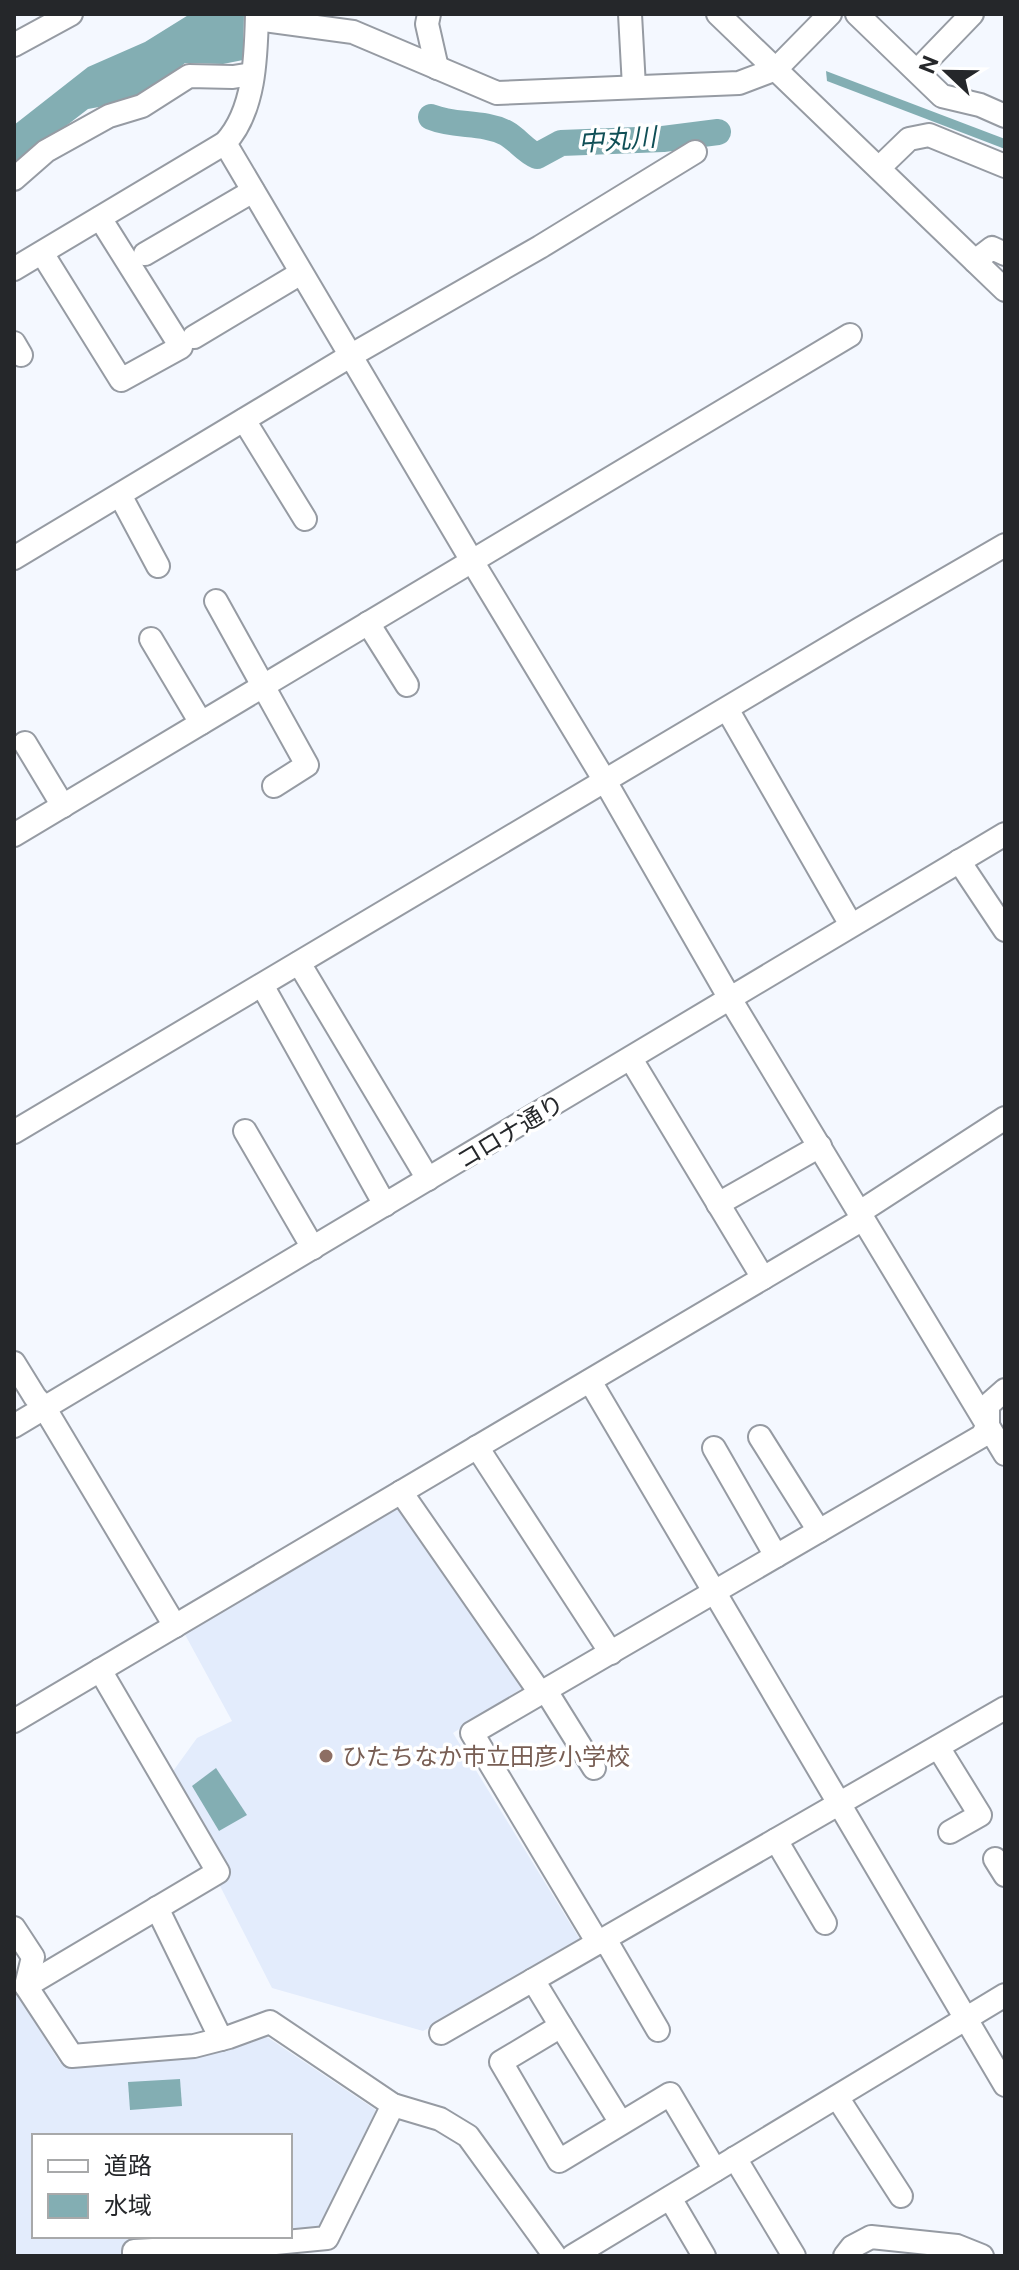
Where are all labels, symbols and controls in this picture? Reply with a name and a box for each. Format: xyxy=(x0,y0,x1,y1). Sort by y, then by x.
north arrow xyxy=(907,32,987,112)
text: N xyxy=(913,52,944,77)
water label: 中丸川 xyxy=(577,121,660,157)
street label: コロナ通り xyxy=(451,1088,569,1174)
place label: ひたちなか市立田彦小学校 xyxy=(342,1742,630,1770)
marker: ひたちなか市立田彦小学校 xyxy=(317,1747,335,1765)
legend xyxy=(32,2134,292,2238)
text: 道路 xyxy=(104,2151,152,2179)
text: 水域 xyxy=(104,2191,152,2219)

